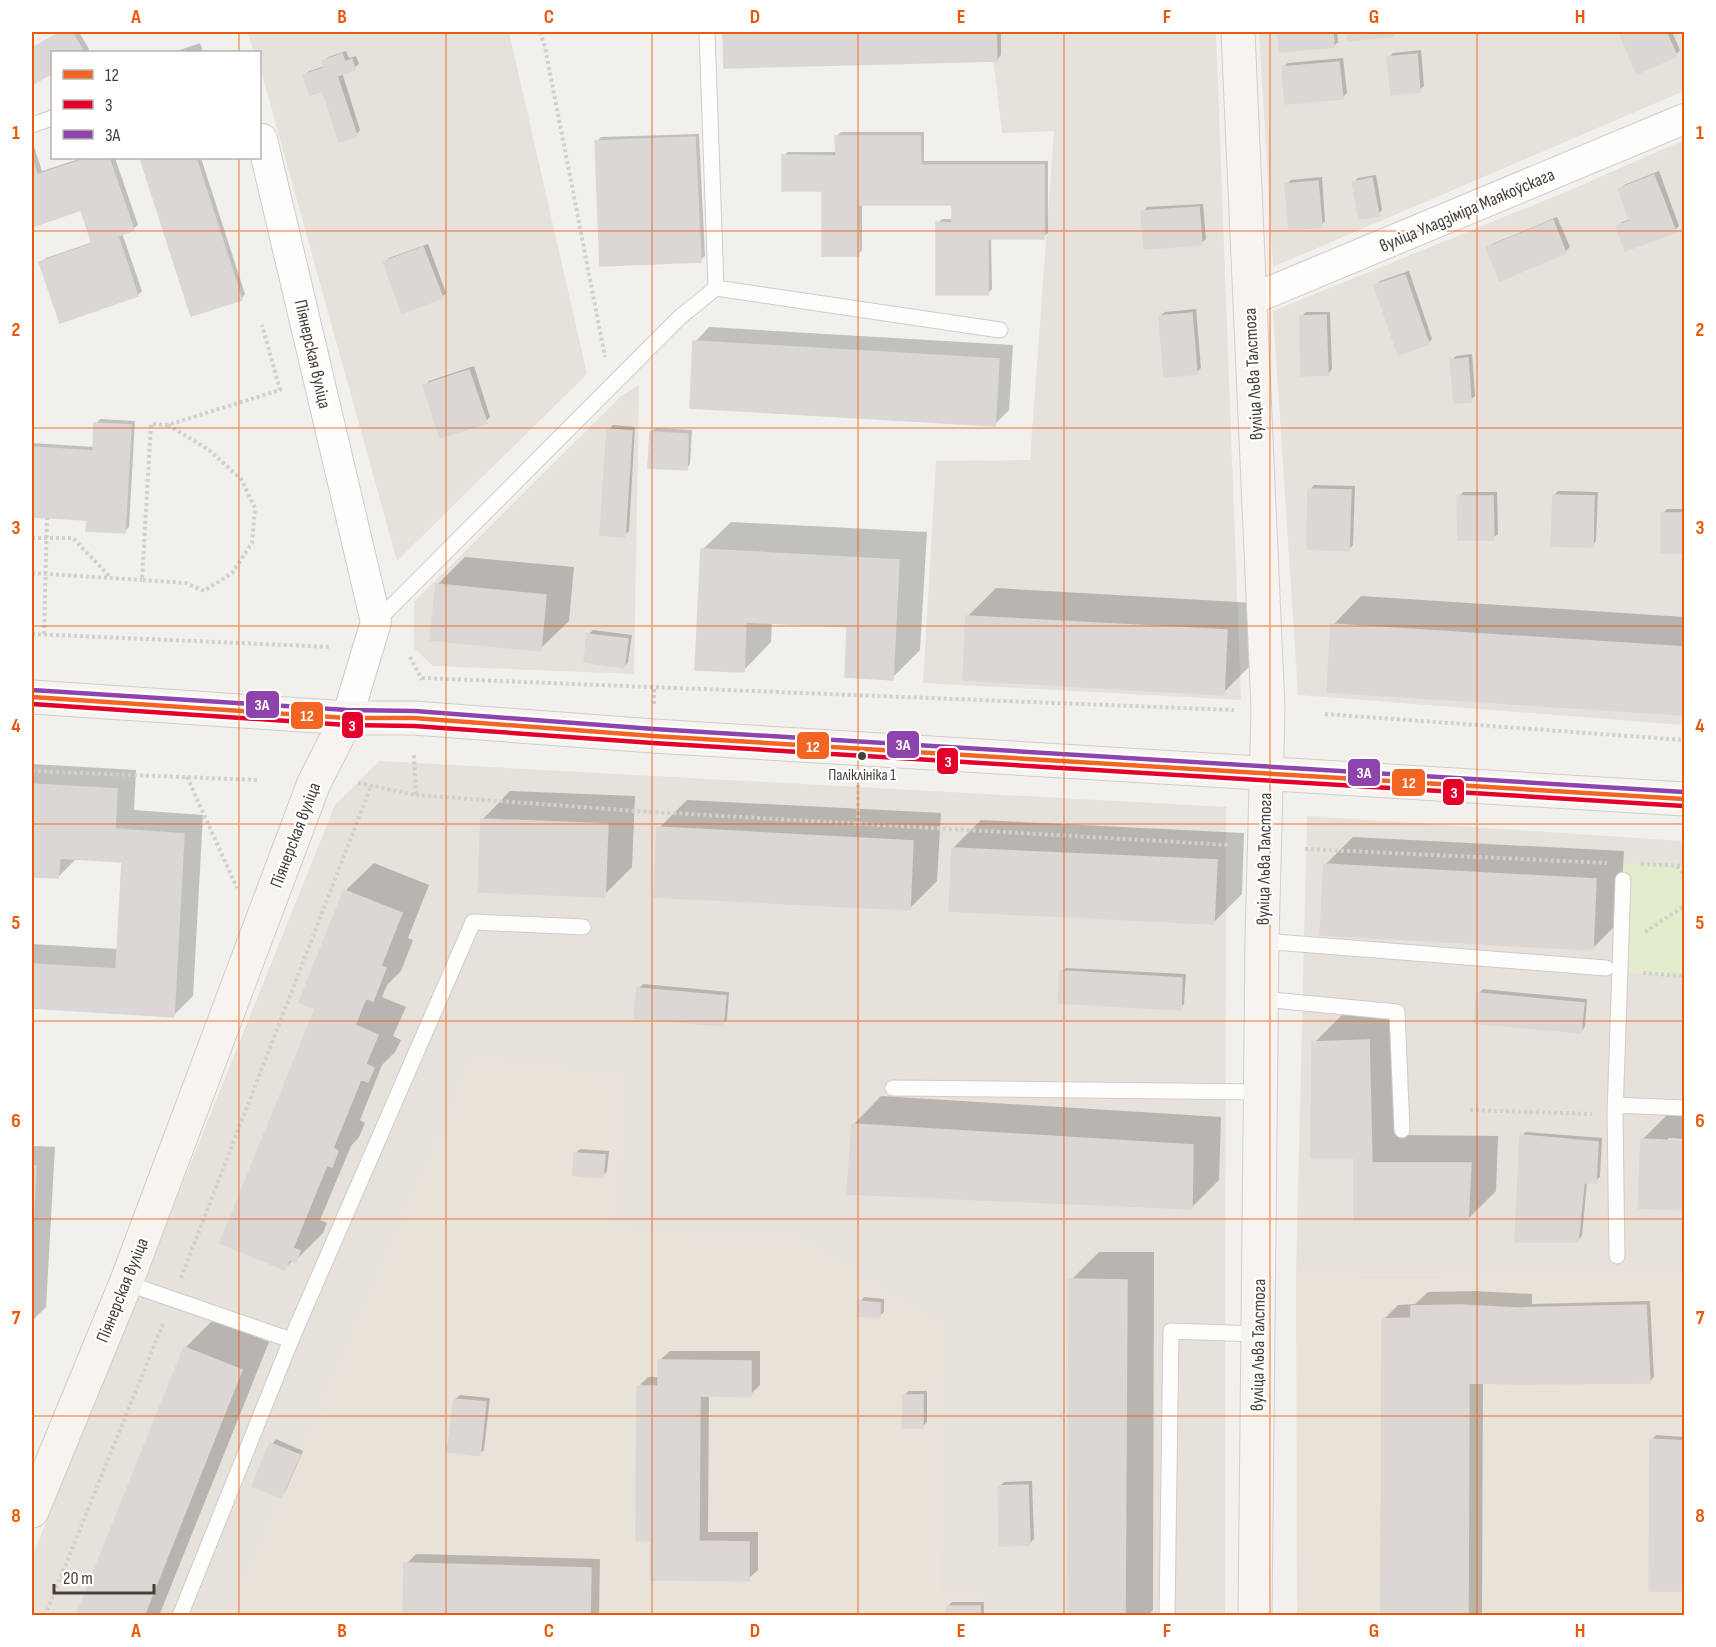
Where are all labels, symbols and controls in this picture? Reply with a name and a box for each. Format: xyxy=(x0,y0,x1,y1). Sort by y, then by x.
text: A xyxy=(130,5,141,29)
text: B xyxy=(337,5,347,29)
text: C xyxy=(544,5,554,29)
text: D xyxy=(750,5,760,29)
text: E xyxy=(957,5,965,29)
text: F xyxy=(1163,5,1171,29)
text: G xyxy=(1369,5,1379,29)
text: H xyxy=(1575,5,1585,29)
legend xyxy=(51,51,261,159)
text: 12 xyxy=(105,65,119,86)
text: 3 xyxy=(105,95,113,116)
text: 1 xyxy=(12,121,20,145)
text: 1 xyxy=(1696,121,1704,145)
text: 3А xyxy=(105,125,121,146)
street label: вуліца Уладзіміра Маякоўскага xyxy=(1377,164,1558,257)
street label: Піянерская вуліца xyxy=(290,298,335,411)
street label: вуліца Льва Талстога xyxy=(1240,307,1267,441)
text: 2 xyxy=(12,318,20,342)
text: 2 xyxy=(1696,318,1704,342)
text: 3 xyxy=(12,516,21,540)
text: 3 xyxy=(1696,516,1705,540)
line badge: 3А xyxy=(245,690,280,719)
text: 3А xyxy=(255,696,270,715)
line badge: 12 xyxy=(290,701,324,730)
text: 12 xyxy=(300,707,314,726)
line badge: 3 xyxy=(341,711,364,739)
text: 4 xyxy=(11,714,21,738)
text: 4 xyxy=(1695,714,1705,738)
text: 3 xyxy=(348,717,356,736)
line badge: 3А xyxy=(886,730,920,759)
line badge: 12 xyxy=(796,731,830,760)
text: 3А xyxy=(896,736,911,755)
text: 12 xyxy=(806,738,820,757)
line badge: 3 xyxy=(936,747,959,775)
marker: Паліклініка 1 xyxy=(856,750,868,762)
text: 3 xyxy=(944,753,952,772)
line badge: 3А xyxy=(1347,758,1381,787)
text: 3А xyxy=(1357,764,1372,783)
place label: Паліклініка 1 xyxy=(828,766,896,785)
line badge: 12 xyxy=(1391,768,1426,797)
text: 12 xyxy=(1402,774,1416,793)
line badge: 3 xyxy=(1442,778,1465,806)
street label: Піянерская вуліца xyxy=(266,780,325,891)
text: 3 xyxy=(1450,784,1458,803)
street label: вуліца Льва Талстога xyxy=(1253,793,1276,925)
text: 5 xyxy=(12,911,21,935)
text: 5 xyxy=(1696,911,1705,935)
text: 6 xyxy=(11,1109,21,1133)
text: 6 xyxy=(1695,1109,1705,1133)
street label: Піянерская вуліца xyxy=(92,1235,153,1346)
street label: вуліца Льва Талстога xyxy=(1247,1279,1270,1411)
text: 7 xyxy=(12,1306,21,1330)
text: 7 xyxy=(1696,1306,1705,1330)
text: 8 xyxy=(11,1504,21,1528)
text: 8 xyxy=(1695,1504,1705,1528)
scale bar xyxy=(54,1557,154,1595)
text: 20 m xyxy=(63,1568,93,1589)
text: A xyxy=(130,1619,141,1643)
text: B xyxy=(337,1619,347,1643)
text: C xyxy=(544,1619,554,1643)
text: D xyxy=(750,1619,760,1643)
text: E xyxy=(957,1619,965,1643)
text: F xyxy=(1163,1619,1171,1643)
text: G xyxy=(1369,1619,1379,1643)
text: H xyxy=(1575,1619,1585,1643)

